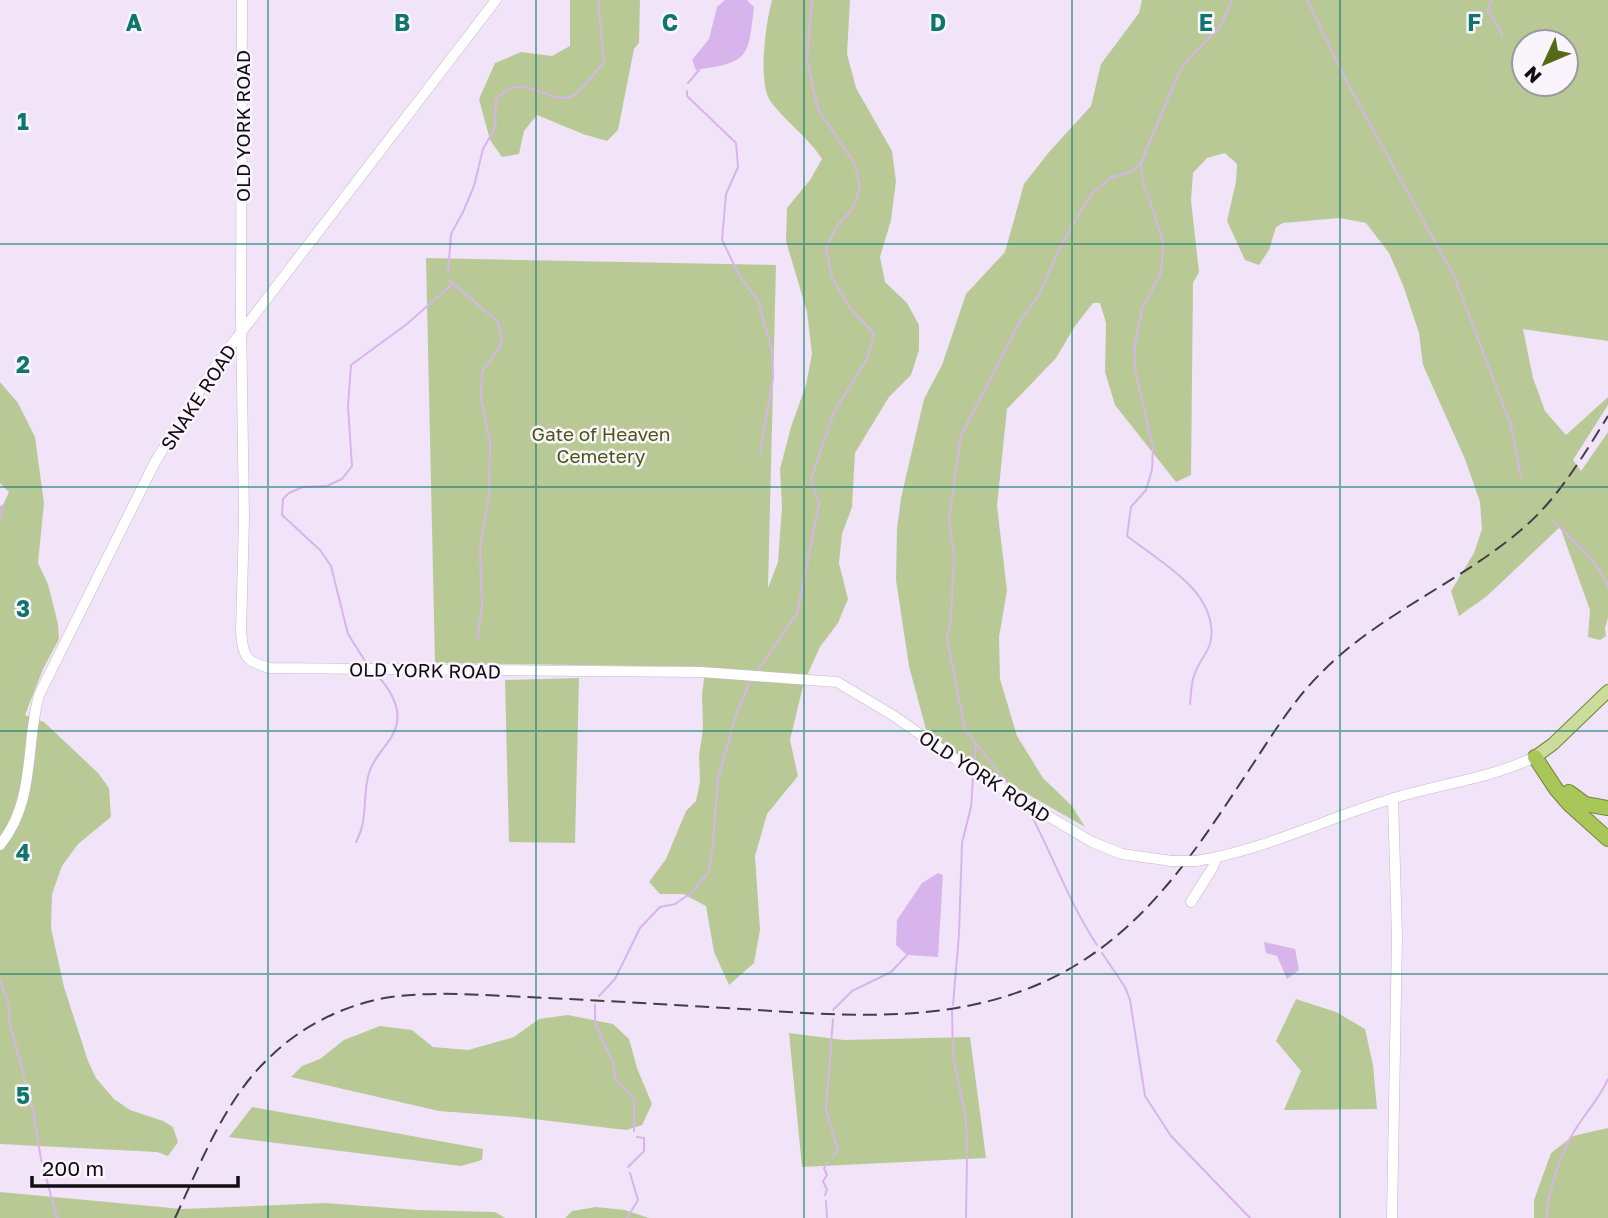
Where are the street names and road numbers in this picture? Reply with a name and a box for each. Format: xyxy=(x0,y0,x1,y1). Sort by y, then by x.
street label: OLD YORK ROAD xyxy=(231,50,254,202)
street label: SNAKE ROAD xyxy=(155,340,241,454)
street label: OLD YORK ROAD xyxy=(349,657,501,683)
street label: OLD YORK ROAD xyxy=(915,725,1055,827)

